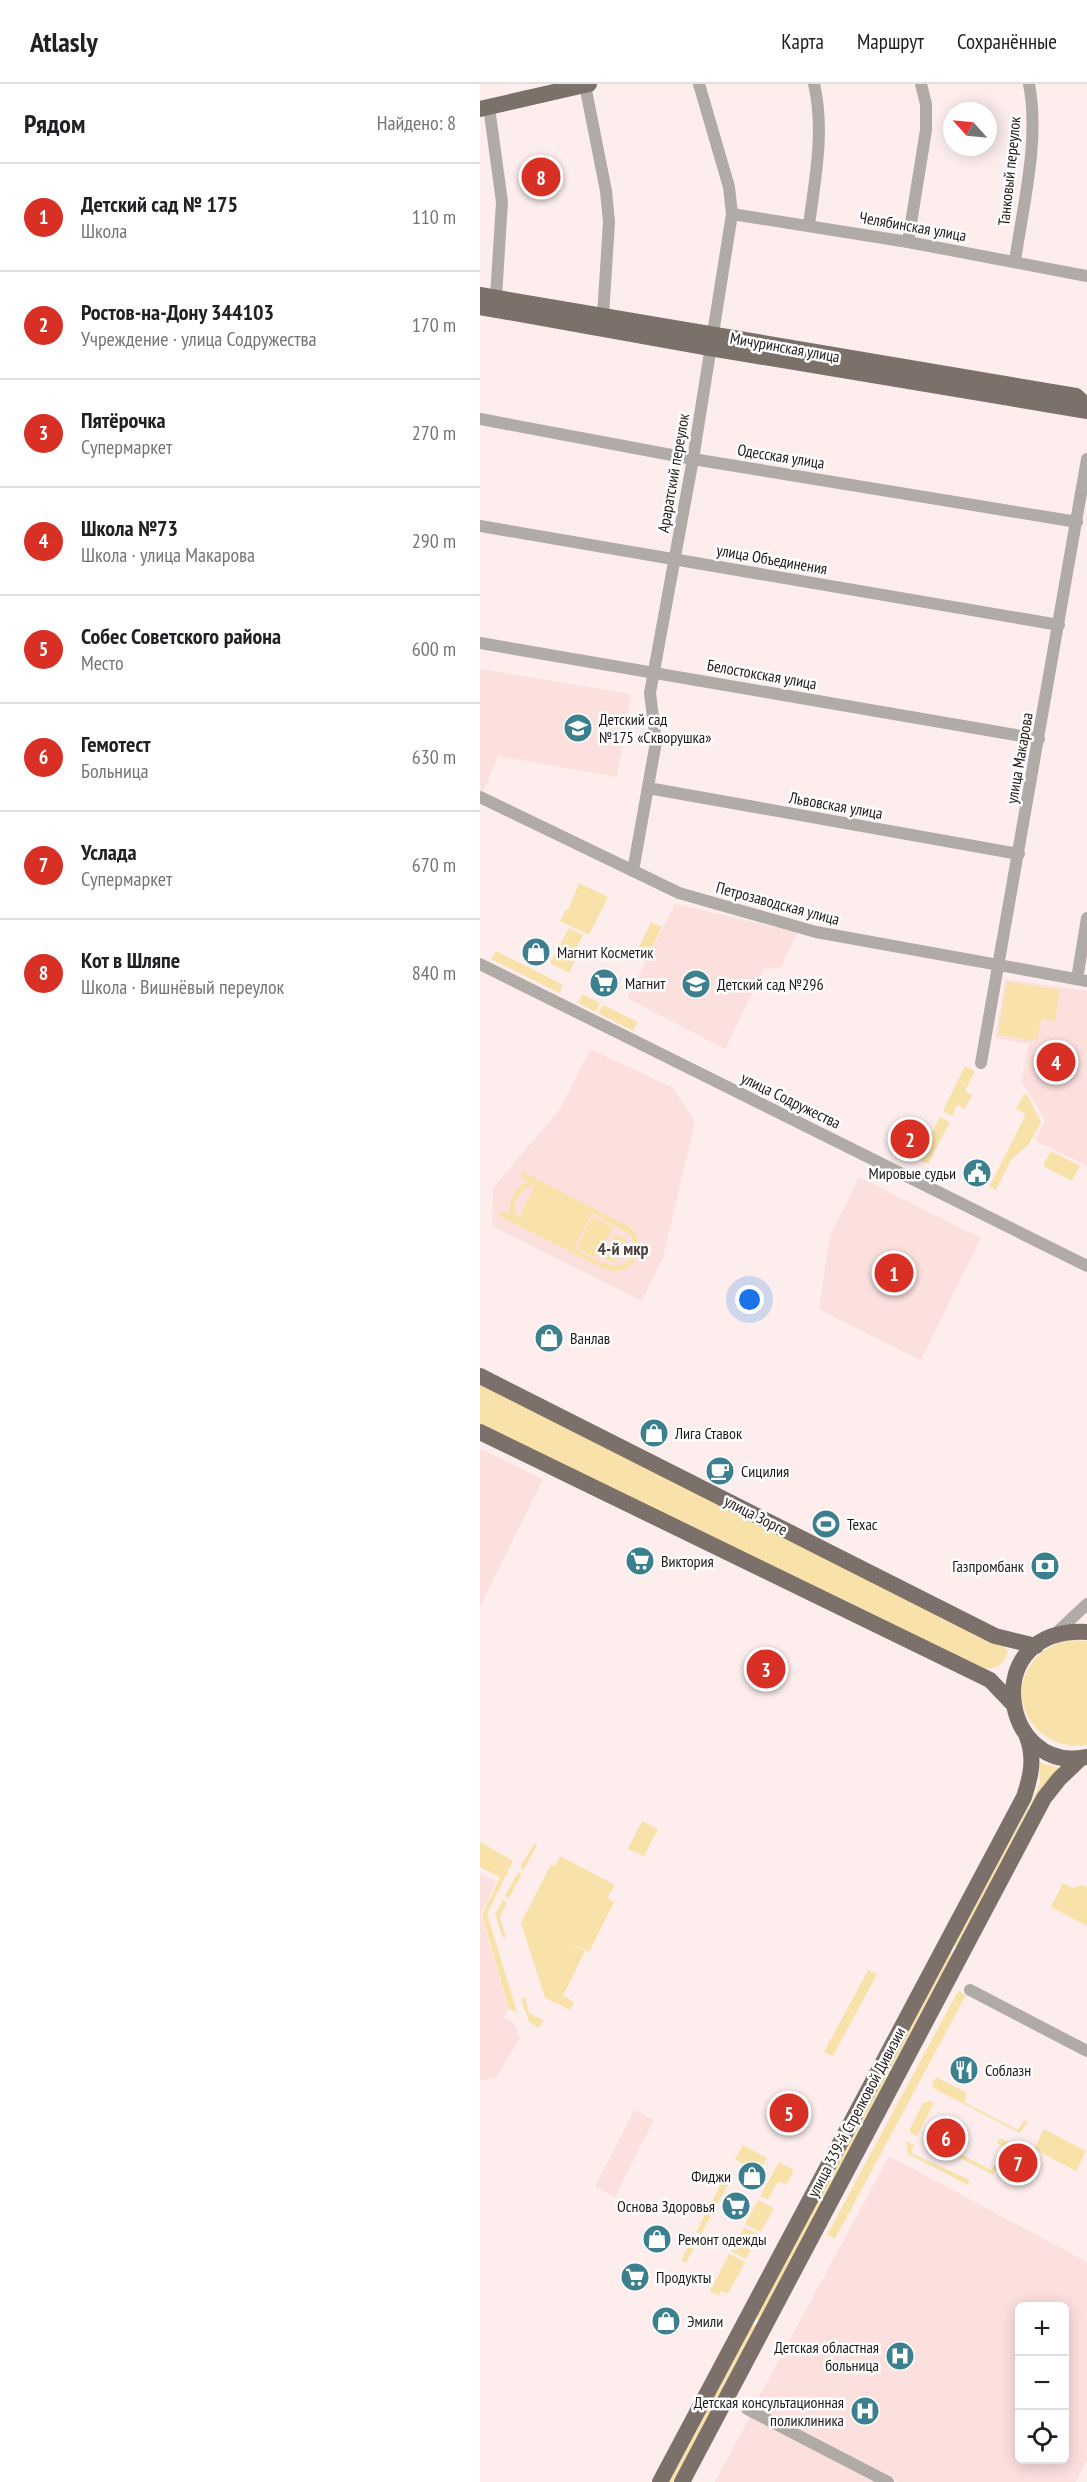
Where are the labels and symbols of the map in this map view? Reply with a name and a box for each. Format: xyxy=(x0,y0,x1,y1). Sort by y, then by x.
north arrow xyxy=(943,102,997,156)
street label: Танковый переулок xyxy=(993,115,1025,227)
pin: 8 xyxy=(522,154,560,200)
street label: Челябинская улица xyxy=(858,207,968,245)
street label: Мичуринская улица xyxy=(729,328,841,366)
street label: Араратский переулок xyxy=(653,411,693,534)
street label: Одесская улица xyxy=(736,439,826,473)
street label: улица Объединения xyxy=(715,539,829,579)
street label: Белостокская улица xyxy=(706,655,818,693)
place label: Детский сад №175 «Скворушка» xyxy=(599,709,711,747)
street label: улица Макарова xyxy=(1001,711,1037,805)
school or university icon: Детский сад №175 «Скворушка» xyxy=(562,712,594,744)
street label: Львовская улица xyxy=(787,787,884,823)
street label: Петрозаводская улица xyxy=(714,877,842,929)
shop icon: Магнит Косметик xyxy=(520,936,552,968)
place label: Магнит Косметик xyxy=(557,942,654,962)
supermarket icon: Магнит xyxy=(588,967,620,999)
school or university icon: Детский сад №296 xyxy=(680,968,712,1000)
place label: Магнит xyxy=(625,973,666,993)
place label: Детский сад №296 xyxy=(717,974,824,994)
pin: 4 xyxy=(1036,1040,1076,1084)
street label: улица Содружества xyxy=(738,1067,844,1133)
pin: 2 xyxy=(890,1116,930,1162)
public building icon: Мировые судьи xyxy=(961,1157,993,1189)
place label: Мировые судьи xyxy=(868,1163,956,1183)
district label: 4-й мкр xyxy=(597,1237,649,1260)
pin: 1 xyxy=(874,1250,914,1296)
your location xyxy=(735,1285,764,1314)
shop icon: Ванлав xyxy=(533,1322,565,1354)
place label: Ванлав xyxy=(570,1328,610,1348)
shop icon: Лига Ставок xyxy=(638,1417,670,1449)
place label: Лига Ставок xyxy=(674,1423,743,1443)
cafe icon: Сицилия xyxy=(704,1455,736,1487)
place label: Сицилия xyxy=(741,1461,789,1481)
street label: улица Зорге xyxy=(721,1491,791,1539)
sports icon: Техас xyxy=(810,1508,842,1540)
place label: Техас xyxy=(847,1514,878,1534)
supermarket icon: Виктория xyxy=(624,1545,656,1577)
bank icon: Газпромбанк xyxy=(1029,1550,1061,1582)
place label: Виктория xyxy=(661,1551,714,1571)
place label: Газпромбанк xyxy=(952,1556,1025,1576)
pin: 3 xyxy=(746,1646,786,1692)
street label: улица 339-й Стрелковой Дивизии xyxy=(803,2024,909,2200)
restaurant icon: Соблазн xyxy=(948,2054,980,2086)
place label: Соблазн xyxy=(985,2060,1031,2080)
pin: 5 xyxy=(770,2090,808,2136)
pin: 6 xyxy=(926,2116,966,2160)
pin: 7 xyxy=(998,2140,1038,2186)
shop icon: Фиджи xyxy=(736,2160,768,2192)
place label: Фиджи xyxy=(691,2166,731,2186)
supermarket icon: Основа Здоровья xyxy=(720,2190,752,2222)
place label: Основа Здоровья xyxy=(617,2196,715,2216)
shop icon: Ремонт одежды xyxy=(641,2223,673,2255)
place label: Ремонт одежды xyxy=(678,2229,767,2249)
supermarket icon: Продукты xyxy=(619,2261,651,2293)
place label: Продукты xyxy=(656,2267,711,2287)
shop icon: Эмили xyxy=(650,2305,682,2337)
place label: Эмили xyxy=(687,2311,723,2331)
place label: Детская областная больница xyxy=(774,2337,879,2375)
hospital icon: Детская областная больница xyxy=(884,2340,916,2372)
place label: Детская консультационная поликлиника xyxy=(694,2392,844,2430)
hospital icon: Детская консультационная поликлиника xyxy=(849,2395,881,2427)

